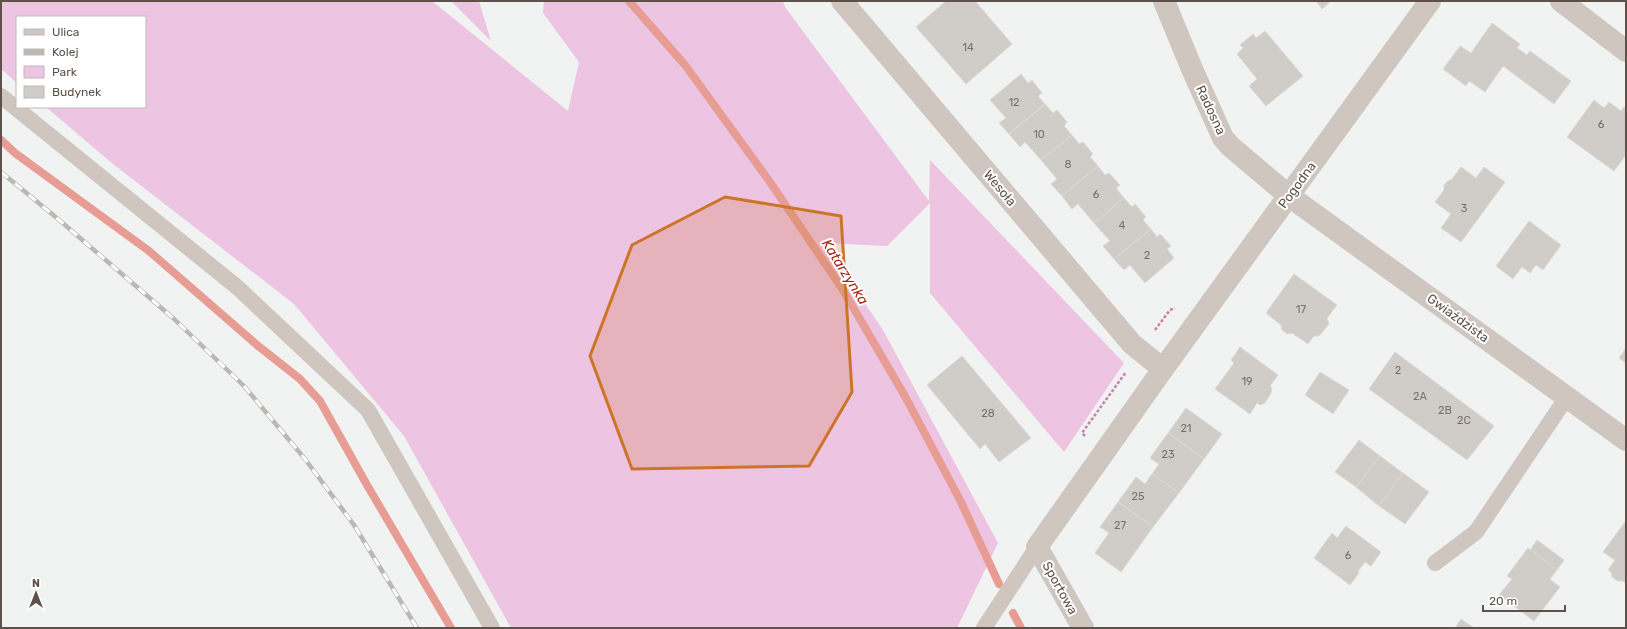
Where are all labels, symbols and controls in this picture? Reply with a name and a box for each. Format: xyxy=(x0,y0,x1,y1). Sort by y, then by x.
legend xyxy=(16,16,146,108)
text: Ulica xyxy=(52,25,79,39)
house number: 14 xyxy=(962,41,974,54)
text: Kolej xyxy=(52,45,78,59)
text: Park xyxy=(52,65,78,79)
street label: Radosna xyxy=(1193,83,1229,137)
text: Budynek xyxy=(52,85,102,99)
house number: 12 xyxy=(1008,96,1020,109)
house number: 6 xyxy=(1598,118,1605,131)
house number: 10 xyxy=(1033,128,1045,141)
house number: 8 xyxy=(1065,158,1072,171)
street label: Pogodna xyxy=(1275,159,1320,212)
street label: Wesoła xyxy=(981,167,1019,209)
house number: 6 xyxy=(1093,188,1100,201)
house number: 3 xyxy=(1461,202,1468,215)
house number: 4 xyxy=(1119,219,1126,232)
water label: Katarzynka xyxy=(818,236,872,308)
house number: 2 xyxy=(1144,249,1150,262)
street label: Gwiaździsta xyxy=(1424,291,1492,345)
house number: 17 xyxy=(1296,303,1307,316)
house number: 2 xyxy=(1395,364,1401,377)
house number: 19 xyxy=(1241,375,1253,388)
house number: 2A xyxy=(1413,390,1428,403)
house number: 2B xyxy=(1438,404,1452,417)
house number: 28 xyxy=(981,407,995,420)
house number: 2C xyxy=(1457,414,1471,427)
house number: 21 xyxy=(1180,422,1192,435)
house number: 23 xyxy=(1161,448,1175,461)
house number: 25 xyxy=(1132,490,1145,503)
house number: 27 xyxy=(1114,519,1126,532)
house number: 6 xyxy=(1345,549,1352,562)
street label: Sportowa xyxy=(1039,559,1081,617)
north arrow xyxy=(16,573,56,613)
text: N xyxy=(32,577,40,590)
scale bar xyxy=(1483,587,1565,613)
text: 20 m xyxy=(1489,594,1517,608)

